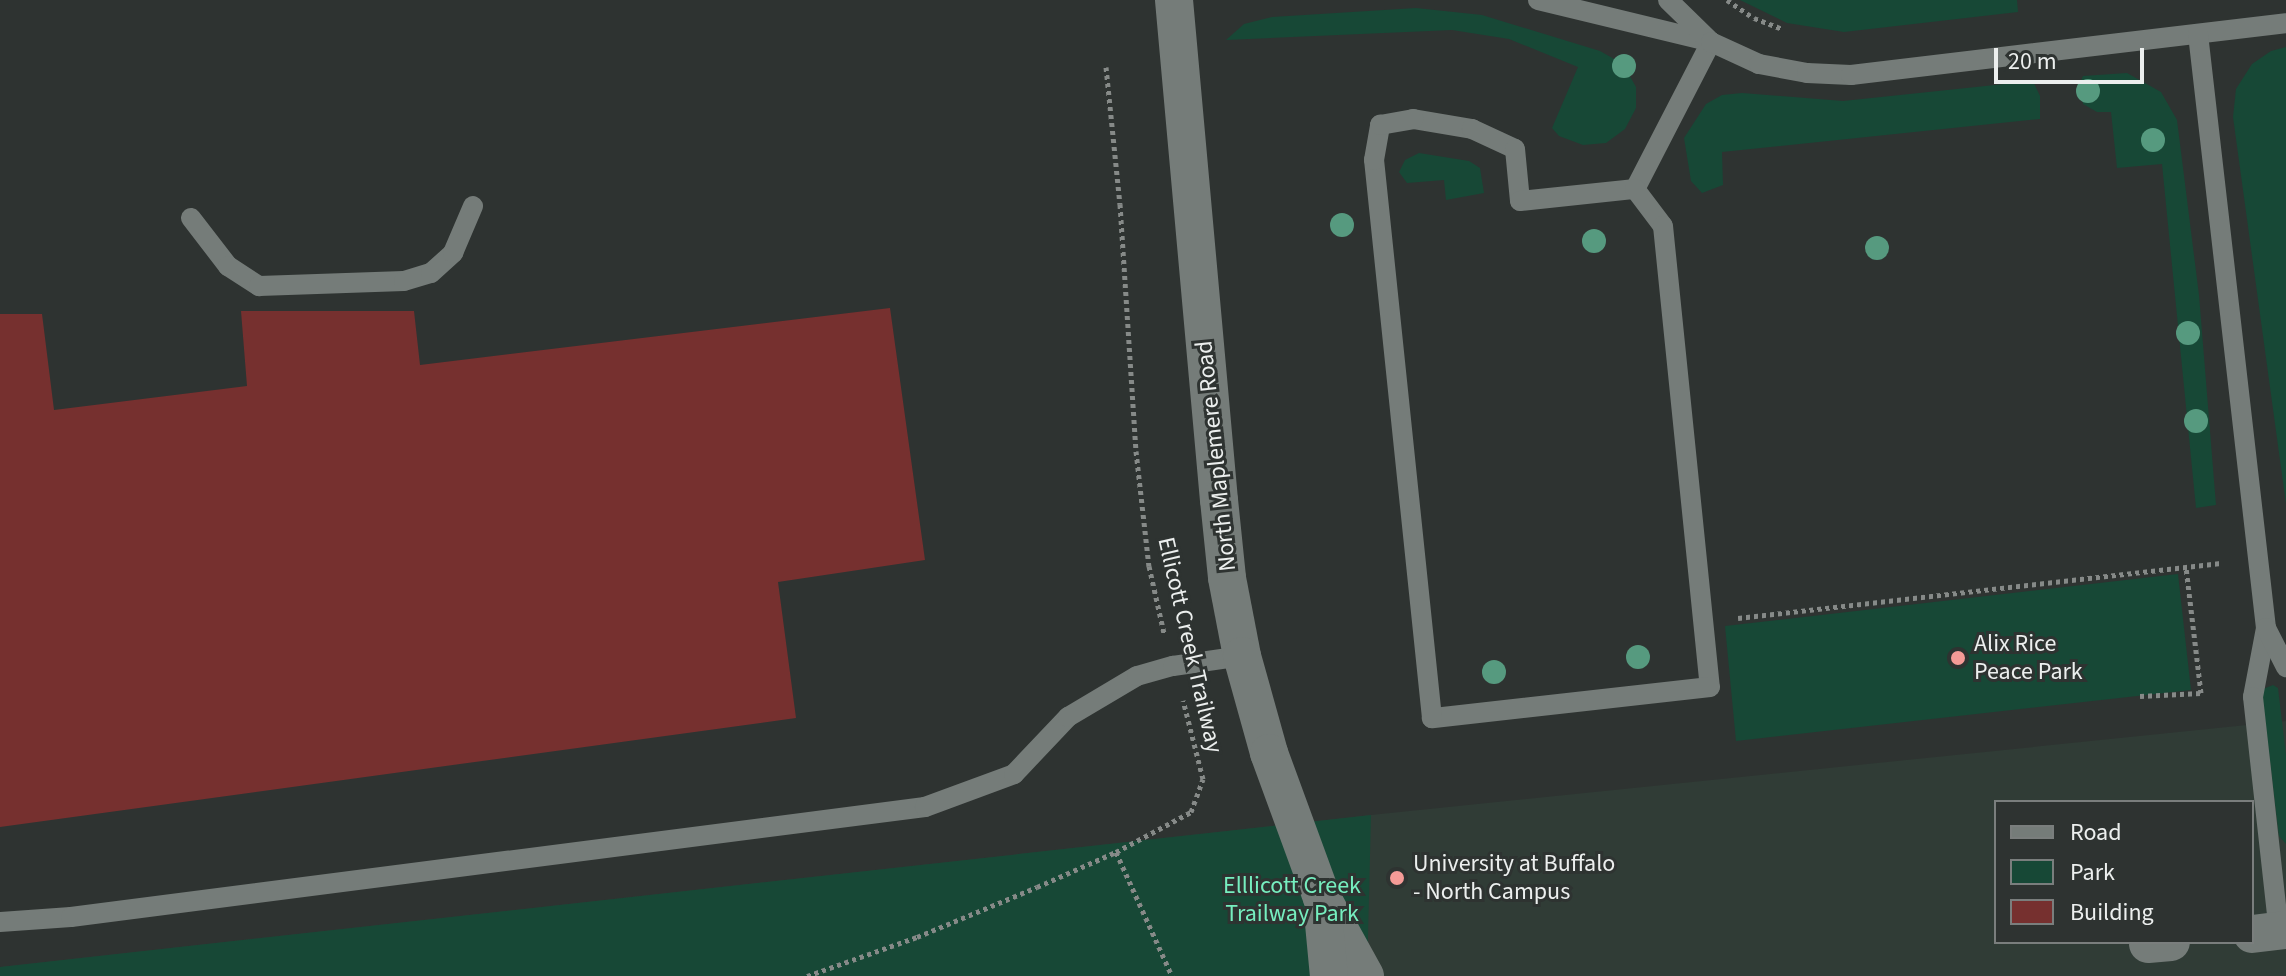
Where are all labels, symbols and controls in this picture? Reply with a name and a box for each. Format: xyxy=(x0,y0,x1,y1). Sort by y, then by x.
scale bar xyxy=(1998,32,2148,82)
text: 20 m xyxy=(2008,44,2057,79)
street label: North Maplemere Road xyxy=(1190,339,1242,573)
street label: Ellicott Creek Trailway xyxy=(1151,534,1229,756)
place label: Alix Rice Peace Park xyxy=(1974,630,2083,686)
marker: Alix Rice Peace Park xyxy=(1949,649,1967,667)
legend xyxy=(1994,800,2254,944)
text: Road xyxy=(2070,815,2122,850)
place label: University at Buffalo - North Campus xyxy=(1413,850,1615,906)
text: Park xyxy=(2070,855,2115,890)
marker: University at Buffalo - North Campus xyxy=(1388,869,1406,887)
park label: Elllicott Creek Trailway Park xyxy=(1223,872,1361,928)
text: Building xyxy=(2070,895,2154,930)

